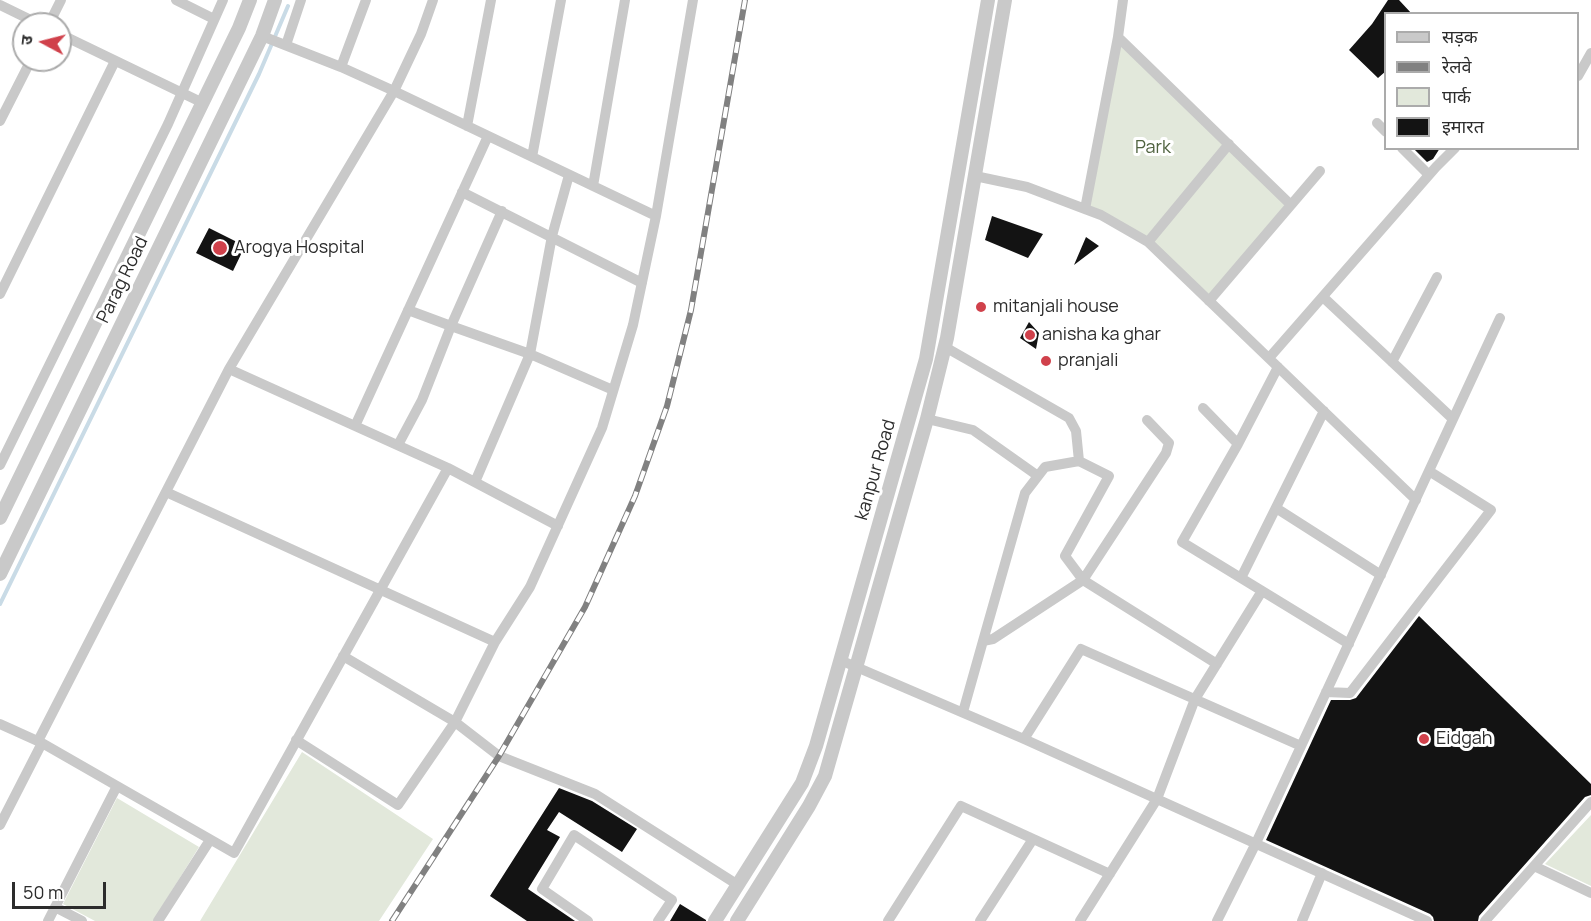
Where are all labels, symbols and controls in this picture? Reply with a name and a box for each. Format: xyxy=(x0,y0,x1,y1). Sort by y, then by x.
north arrow xyxy=(12,12,72,72)
legend xyxy=(1384,12,1579,150)
text: सड़क xyxy=(1442,24,1478,48)
text: उ xyxy=(15,34,38,46)
text: रेलवे xyxy=(1442,54,1472,78)
text: पार्क xyxy=(1442,84,1471,108)
text: इमारत xyxy=(1442,114,1484,138)
park label: Park xyxy=(1135,137,1171,159)
street label: Parag Road xyxy=(93,233,153,327)
place label: Arogya Hospital xyxy=(234,237,364,259)
marker: Arogya Hospital xyxy=(211,239,229,257)
place label: mitanjali house xyxy=(993,296,1119,318)
marker: mitanjali house xyxy=(974,300,988,314)
place label: anisha ka ghar xyxy=(1042,324,1161,346)
marker: anisha ka ghar xyxy=(1023,328,1037,342)
place label: pranjali xyxy=(1058,350,1118,372)
marker: pranjali xyxy=(1039,354,1053,368)
street label: kanpur Road xyxy=(851,417,901,523)
place label: Eidgah xyxy=(1436,728,1492,750)
marker: Eidgah xyxy=(1417,732,1431,746)
scale bar xyxy=(15,870,110,908)
text: 50 m xyxy=(23,880,63,904)

